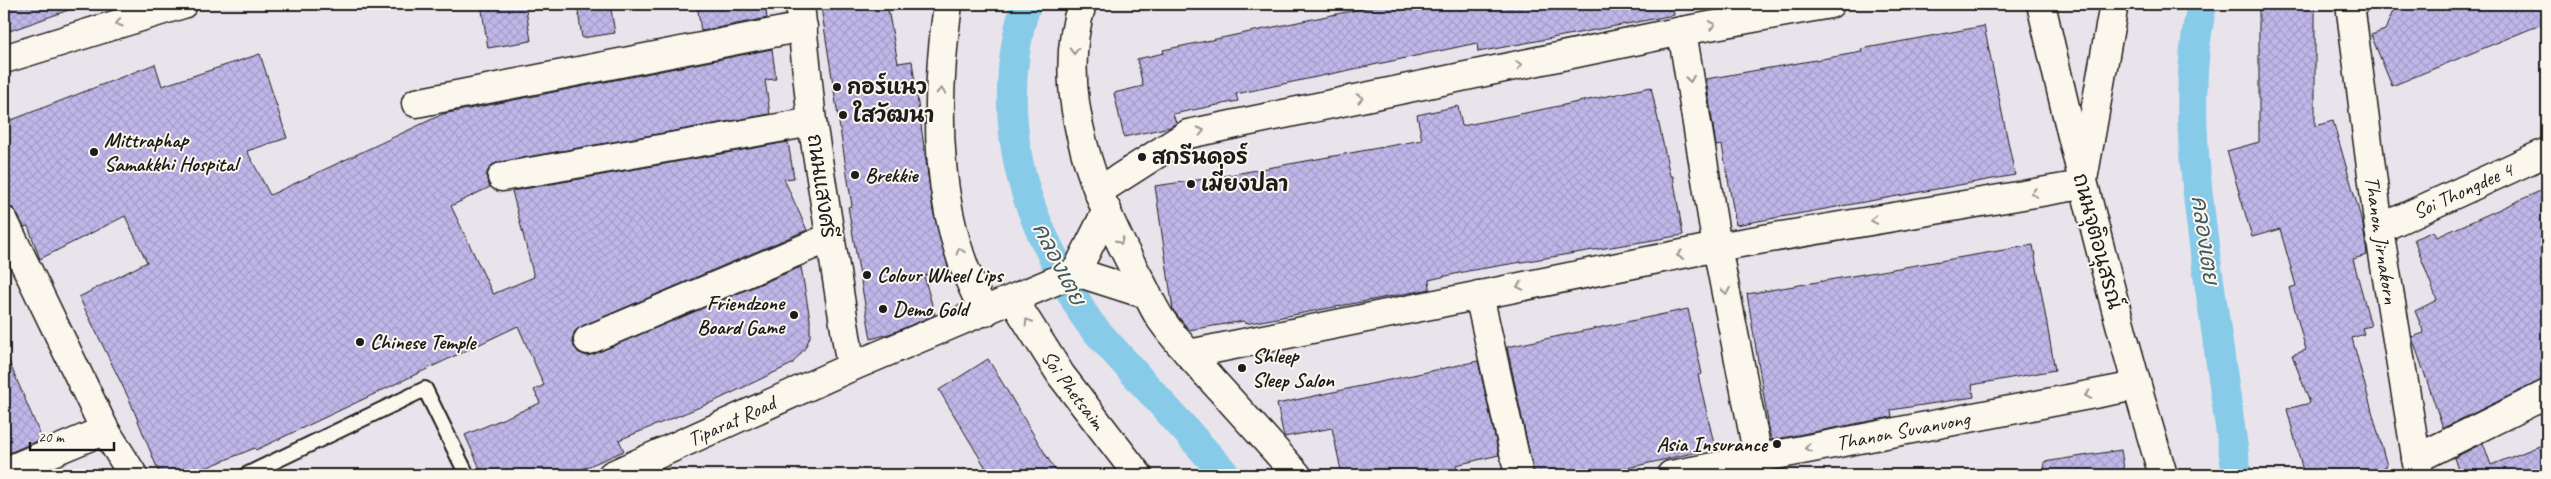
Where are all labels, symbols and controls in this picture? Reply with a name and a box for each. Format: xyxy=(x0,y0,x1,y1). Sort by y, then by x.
one-way arrow xyxy=(116,18,124,28)
one-way arrow xyxy=(1708,21,1717,31)
one-way arrow xyxy=(1069,48,1079,56)
one-way arrow xyxy=(1514,60,1523,71)
place label: กอร์แนว xyxy=(847,72,927,100)
one-way arrow xyxy=(1684,75,1695,83)
marker: กอร์แนว xyxy=(831,81,843,93)
one-way arrow xyxy=(935,86,946,94)
one-way arrow xyxy=(1355,93,1364,104)
place label: ใสวัฒนา xyxy=(852,100,934,128)
marker: ใสวัฒนา xyxy=(837,109,849,121)
one-way arrow xyxy=(1196,126,1205,137)
place label: Mittraphap Samakkhi Hospital xyxy=(104,127,242,177)
street label: ถนนเเสงศรี xyxy=(802,132,842,240)
place label: สกรีนดอร์ xyxy=(1152,142,1248,170)
marker: Mittraphap Samakkhi Hospital xyxy=(88,146,100,158)
marker: สกรีนดอร์ xyxy=(1136,151,1148,163)
street label: Soi Thongdee 4 xyxy=(2409,156,2519,225)
place label: Brekkie xyxy=(865,162,919,188)
place label: เมี่ยงปลา xyxy=(1201,163,1288,197)
marker: Brekkie xyxy=(849,169,861,181)
street label: ถนนจุติอนุสรณ์ xyxy=(2064,170,2129,313)
street label: Thanon Jirnakorn xyxy=(2359,174,2404,306)
marker: เมี่ยงปลา xyxy=(1185,178,1197,190)
one-way arrow xyxy=(2030,188,2039,198)
water label: คลองเตย xyxy=(2185,194,2225,288)
one-way arrow xyxy=(1870,215,1878,225)
water label: คลองเตย xyxy=(1026,218,1092,312)
one-way arrow xyxy=(1114,236,1124,245)
one-way arrow xyxy=(955,247,965,256)
one-way arrow xyxy=(1675,249,1684,259)
place label: Colour Wheel Lips xyxy=(877,262,1005,288)
marker: Colour Wheel Lips xyxy=(861,269,873,281)
one-way arrow xyxy=(1516,281,1525,291)
one-way arrow xyxy=(1720,287,1730,295)
place label: Friendzone Board Game xyxy=(697,290,786,340)
place label: Demo Gold xyxy=(893,296,971,322)
marker: Demo Gold xyxy=(877,303,889,315)
marker: Friendzone Board Game xyxy=(788,309,800,321)
one-way arrow xyxy=(1025,319,1034,328)
place label: Chinese Temple xyxy=(370,329,478,355)
marker: Chinese Temple xyxy=(354,336,366,348)
place label: Shleep Sleep Salon xyxy=(1252,343,1335,393)
street label: Soi Phetsaim xyxy=(1036,345,1112,436)
marker: Shleep Sleep Salon xyxy=(1236,362,1248,374)
street label: Tiparat Road xyxy=(683,388,783,452)
one-way arrow xyxy=(2084,389,2093,400)
street label: Thanon Suvanvong xyxy=(1834,405,1973,456)
scale bar xyxy=(30,419,114,451)
text: 20 m xyxy=(38,428,65,447)
place label: Asia Insurance xyxy=(1656,431,1769,457)
marker: Asia Insurance xyxy=(1771,438,1783,450)
one-way arrow xyxy=(1804,442,1813,453)

